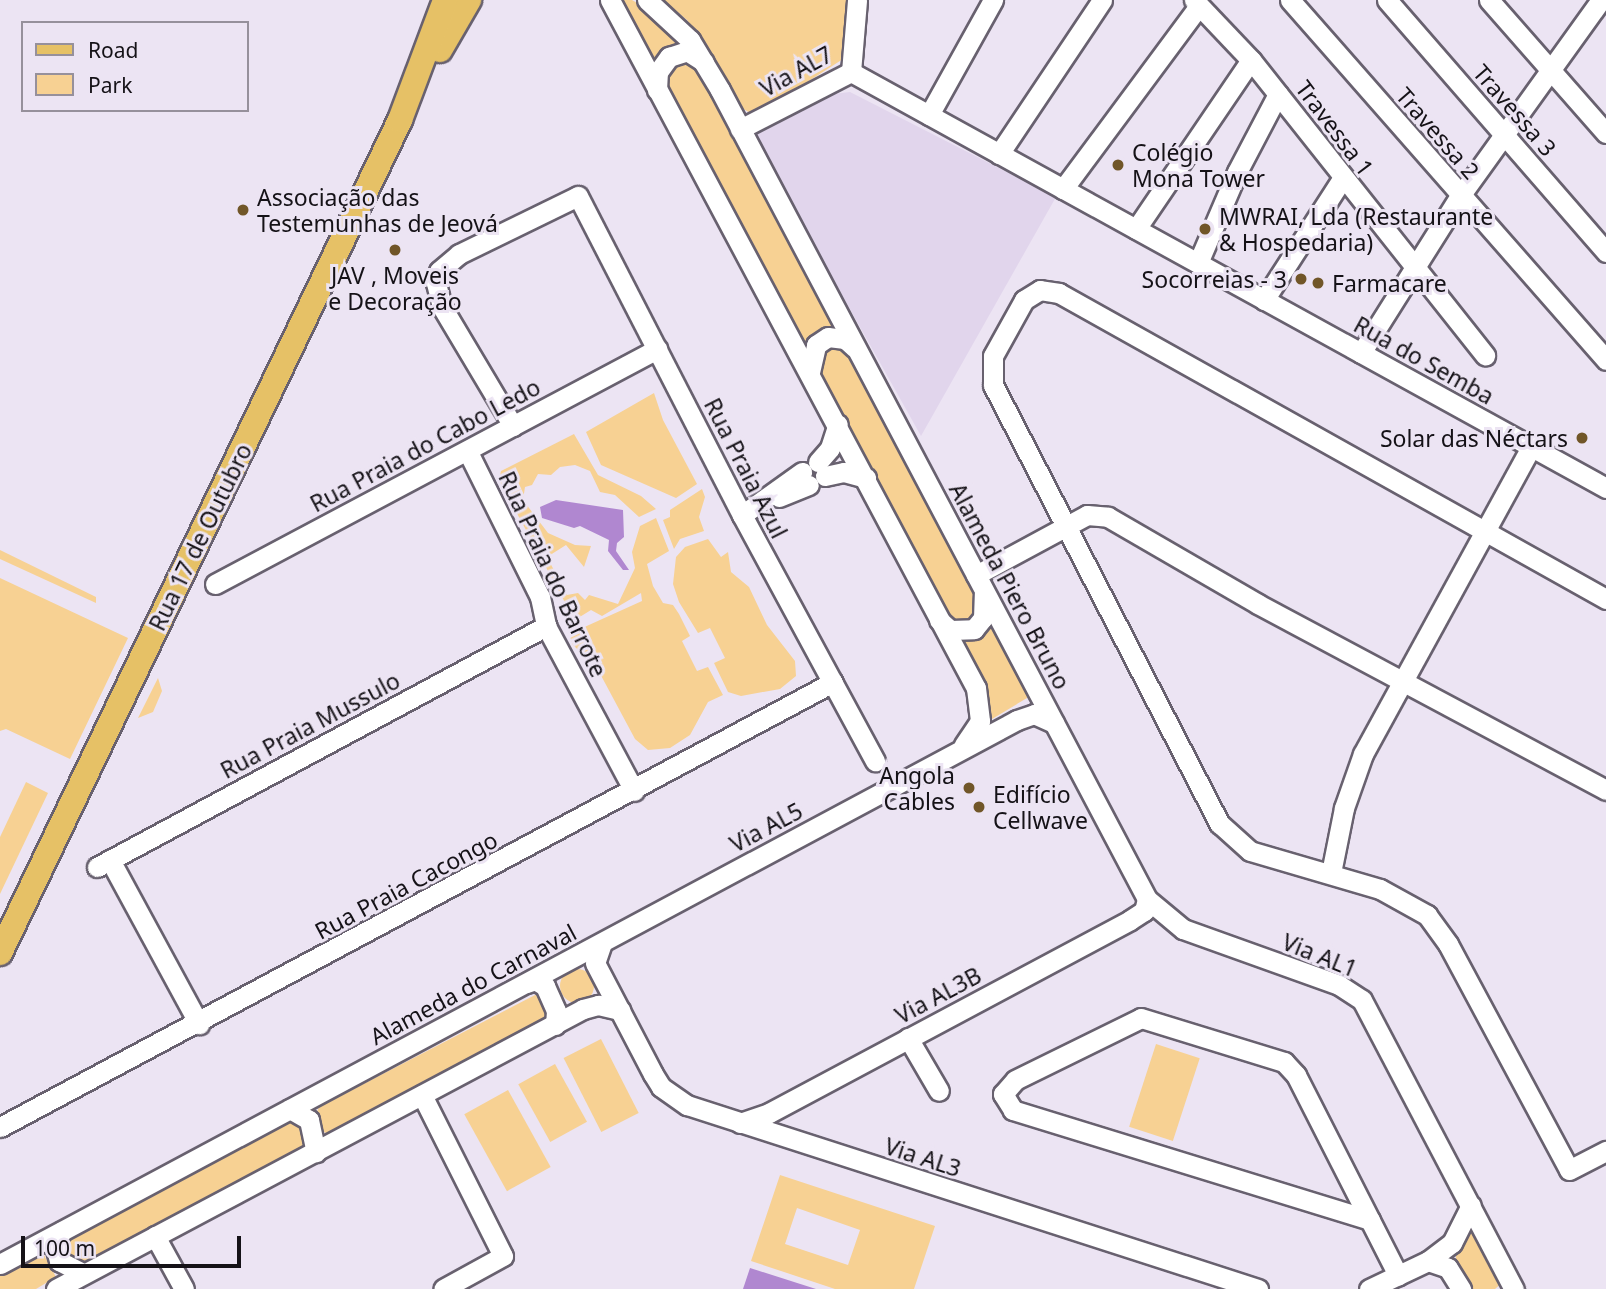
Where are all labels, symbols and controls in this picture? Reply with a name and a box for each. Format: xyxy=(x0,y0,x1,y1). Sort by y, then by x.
legend xyxy=(21,21,248,112)
text: Road xyxy=(88,36,138,64)
street label: Via AL7 xyxy=(755,40,837,102)
street label: Travessa 3 xyxy=(1468,59,1562,161)
text: Park xyxy=(88,71,132,99)
street label: Travessa 1 xyxy=(1290,75,1380,181)
street label: Travessa 2 xyxy=(1391,82,1485,184)
place label: Colégio Mona Tower xyxy=(1132,138,1265,192)
marker: Colégio Mona Tower xyxy=(1110,157,1126,173)
place label: Associação das Testemunhas de Jeová xyxy=(257,183,498,237)
marker: Associação das Testemunhas de Jeová xyxy=(235,202,251,218)
place label: MWRAI, Lda (Restaurante & Hospedaria) xyxy=(1219,202,1493,256)
marker: MWRAI, Lda (Restaurante & Hospedaria) xyxy=(1197,221,1213,237)
marker: JAV , Moveis e Decoração xyxy=(387,242,403,258)
place label: JAV , Moveis e Decoração xyxy=(328,261,462,315)
place label: Socorreias - 3 xyxy=(1142,265,1287,293)
place label: Farmacare xyxy=(1332,269,1447,297)
marker: Socorreias - 3 xyxy=(1293,271,1309,287)
marker: Farmacare xyxy=(1310,275,1326,291)
street label: Rua do Semba xyxy=(1349,310,1499,410)
street label: Rua Praia do Cabo Ledo xyxy=(305,373,545,517)
street label: Rua Praia Azul xyxy=(699,393,793,543)
place label: Solar das Néctars xyxy=(1380,424,1568,452)
marker: Solar das Néctars xyxy=(1574,430,1590,446)
street label: Rua 17 de Outubro xyxy=(143,439,257,635)
street label: Rua Praia do Barrote xyxy=(493,467,613,681)
street label: Alameda Piero Bruno xyxy=(944,478,1076,694)
street label: Rua Praia Mussulo xyxy=(216,666,404,784)
place label: Angola Cables xyxy=(879,761,955,815)
marker: Angola Cables xyxy=(961,780,977,796)
place label: Edifício Cellwave xyxy=(993,780,1088,834)
street label: Via AL5 xyxy=(725,796,807,858)
marker: Edifício Cellwave xyxy=(971,799,987,815)
street label: Rua Praia Cacongo xyxy=(310,825,502,945)
street label: Alameda do Carnaval xyxy=(365,918,581,1050)
street label: Via AL1 xyxy=(1278,927,1362,983)
street label: Via AL3B xyxy=(890,961,986,1029)
street label: Via AL3 xyxy=(881,1132,965,1182)
scale bar xyxy=(24,1222,245,1266)
text: 100 m xyxy=(34,1234,95,1262)

